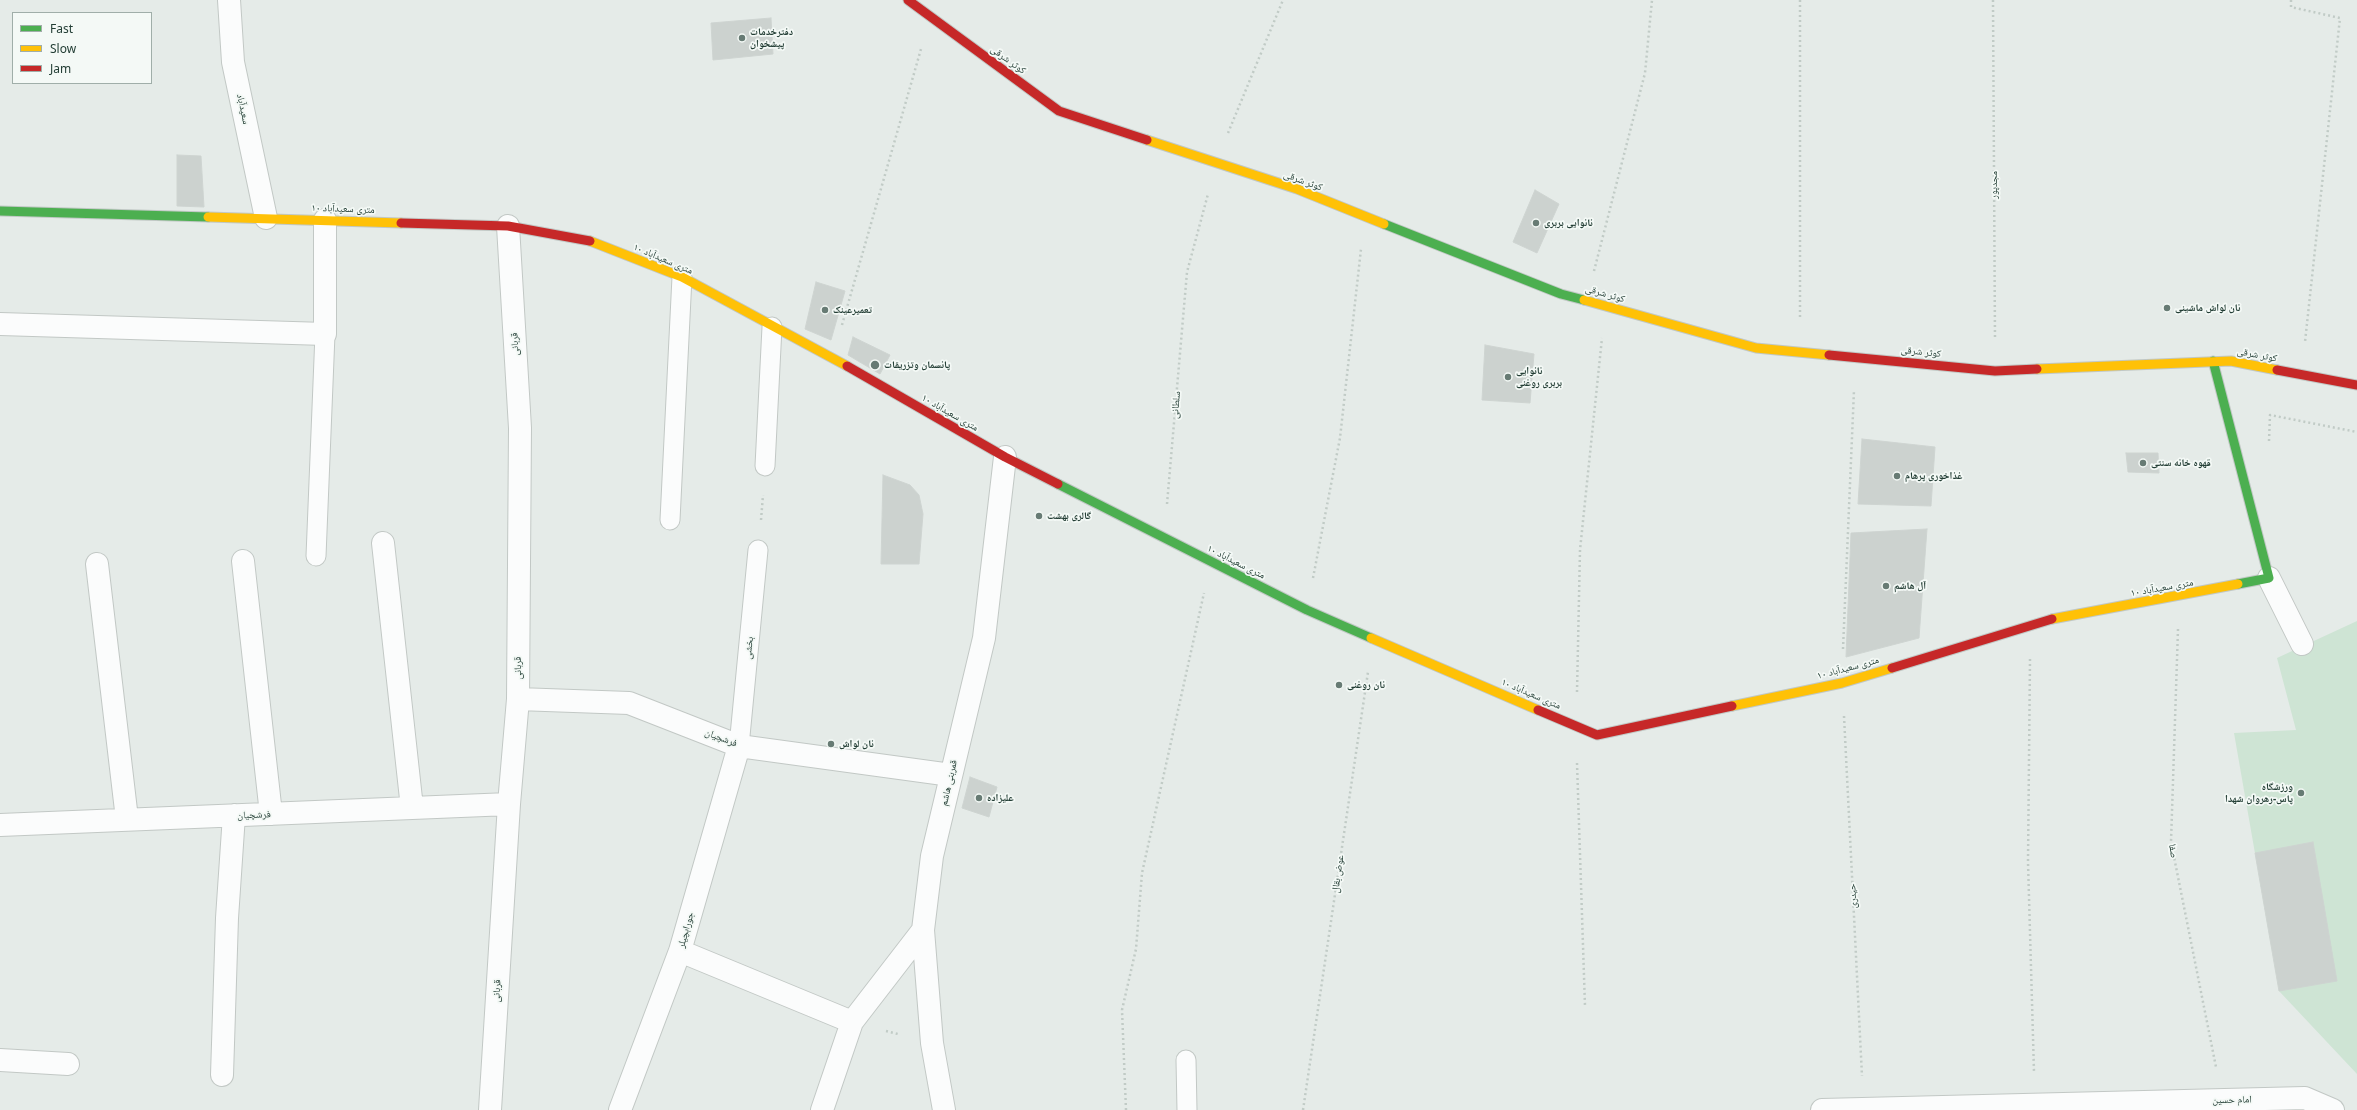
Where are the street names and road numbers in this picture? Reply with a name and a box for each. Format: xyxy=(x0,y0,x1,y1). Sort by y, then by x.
street label: کوثر شرقی xyxy=(988,43,1028,77)
street label: سعیدآباد xyxy=(234,93,252,125)
street label: کوثر شرقی xyxy=(1282,168,1324,194)
street label: مجدپور xyxy=(1988,171,2000,199)
street label: ۱۰ متری سعیدآباد xyxy=(311,202,375,216)
street label: ۱۰ متری سعیدآباد xyxy=(631,241,695,277)
street label: کوثر شرقی xyxy=(1584,283,1626,305)
street label: قربانی xyxy=(508,332,522,356)
street label: کوثر شرقی xyxy=(1900,344,1942,360)
street label: کوثر شرقی xyxy=(2236,345,2278,365)
street label: سلطانی xyxy=(1169,391,1183,419)
street label: ۱۰ متری سعیدآباد xyxy=(920,392,980,434)
street label: ۱۰ متری سعیدآباد xyxy=(1205,542,1267,582)
street label: ۱۰ متری سعیدآباد xyxy=(2130,577,2194,599)
street label: بخشی xyxy=(742,636,756,660)
street label: ۱۰ متری سعیدآباد xyxy=(1816,654,1880,682)
street label: قربانی xyxy=(512,656,524,680)
street label: ۱۰ متری سعیدآباد xyxy=(1499,676,1563,712)
street label: فرشچیان xyxy=(703,726,739,750)
street label: قمربنی هاشم xyxy=(938,759,960,807)
street label: فرشچیان xyxy=(237,808,271,822)
street label: صفا xyxy=(2166,843,2180,859)
street label: عوض بقال xyxy=(1329,854,1347,894)
street label: حیدری xyxy=(1846,883,1860,909)
street label: جورابچیلر xyxy=(675,911,697,949)
street label: قربانی xyxy=(490,979,504,1003)
street label: امام حسین xyxy=(2212,1094,2252,1106)

